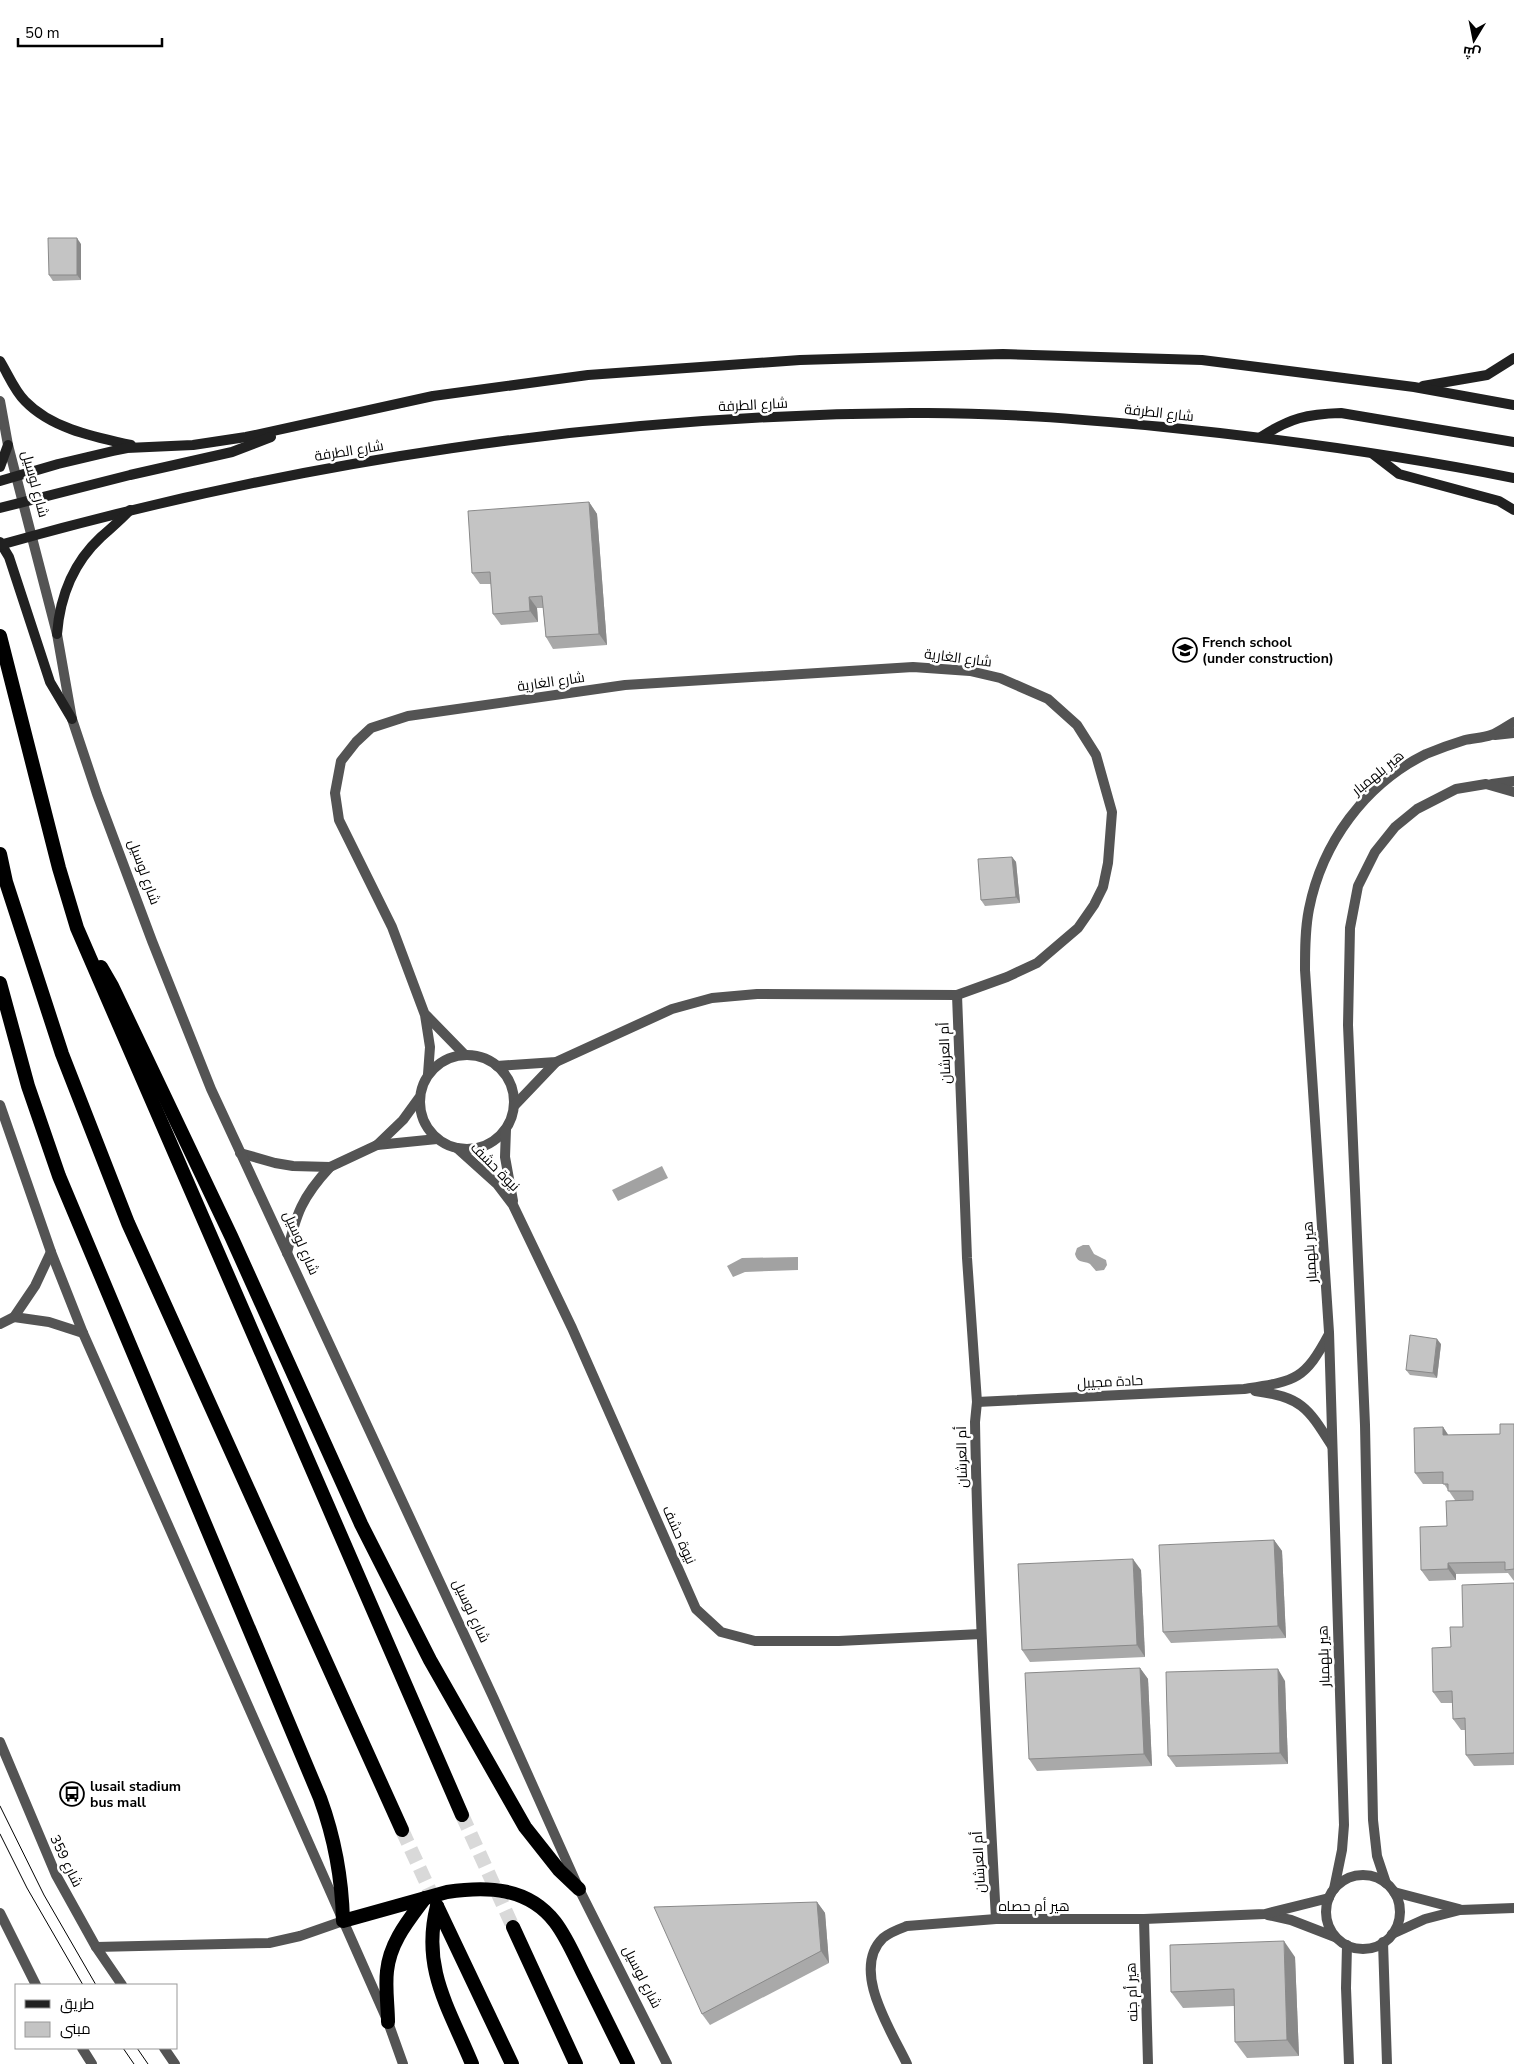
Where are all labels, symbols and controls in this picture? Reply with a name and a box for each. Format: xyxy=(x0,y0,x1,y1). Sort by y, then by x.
scale bar xyxy=(18,15,161,47)
north arrow xyxy=(1449,15,1499,65)
text: 50 m xyxy=(25,23,60,43)
text: ش xyxy=(1461,41,1482,63)
street label: شارع الطرفة xyxy=(718,394,788,416)
street label: شارع الطرفة xyxy=(1123,400,1195,426)
street label: شارع الطرفة xyxy=(313,436,385,466)
street label: شارع لوسيل xyxy=(17,449,53,519)
place label: French school (under construction) xyxy=(1202,633,1334,668)
school or university icon: French school (under construction) xyxy=(1172,637,1198,663)
street label: شارع الغارية xyxy=(923,644,993,672)
street label: شارع الغارية xyxy=(516,668,586,696)
street label: هير بلهمبار xyxy=(1347,746,1408,800)
street label: شارع لوسيل xyxy=(123,837,165,907)
street label: أم العرشان xyxy=(934,1022,956,1084)
street label: نيوة حشف xyxy=(466,1138,524,1196)
street label: شارع لوسيل xyxy=(278,1208,324,1278)
street label: هير بلهمبار xyxy=(1298,1221,1322,1284)
street label: حادة مجيبل xyxy=(1077,1371,1143,1393)
street label: أم العرشان xyxy=(952,1426,972,1488)
street label: نيوة حشف xyxy=(658,1503,700,1567)
street label: شارع لوسيل xyxy=(448,1576,494,1646)
street label: هير بلهمبار xyxy=(1313,1625,1335,1688)
place label: lusail stadium bus mall xyxy=(90,1777,181,1812)
bus stop icon: lusail stadium bus mall xyxy=(59,1781,85,1807)
street label: أم العرشان xyxy=(968,1830,990,1893)
street label: شارع 359 xyxy=(45,1832,87,1890)
street label: هير أم حصاه xyxy=(998,1897,1070,1916)
street label: شارع لوسيل xyxy=(618,1942,666,2012)
street label: هير أم جنه xyxy=(1121,1962,1143,2022)
legend xyxy=(15,1984,178,2049)
text: طريق xyxy=(60,1994,94,2014)
text: مبنى xyxy=(60,2019,91,2039)

